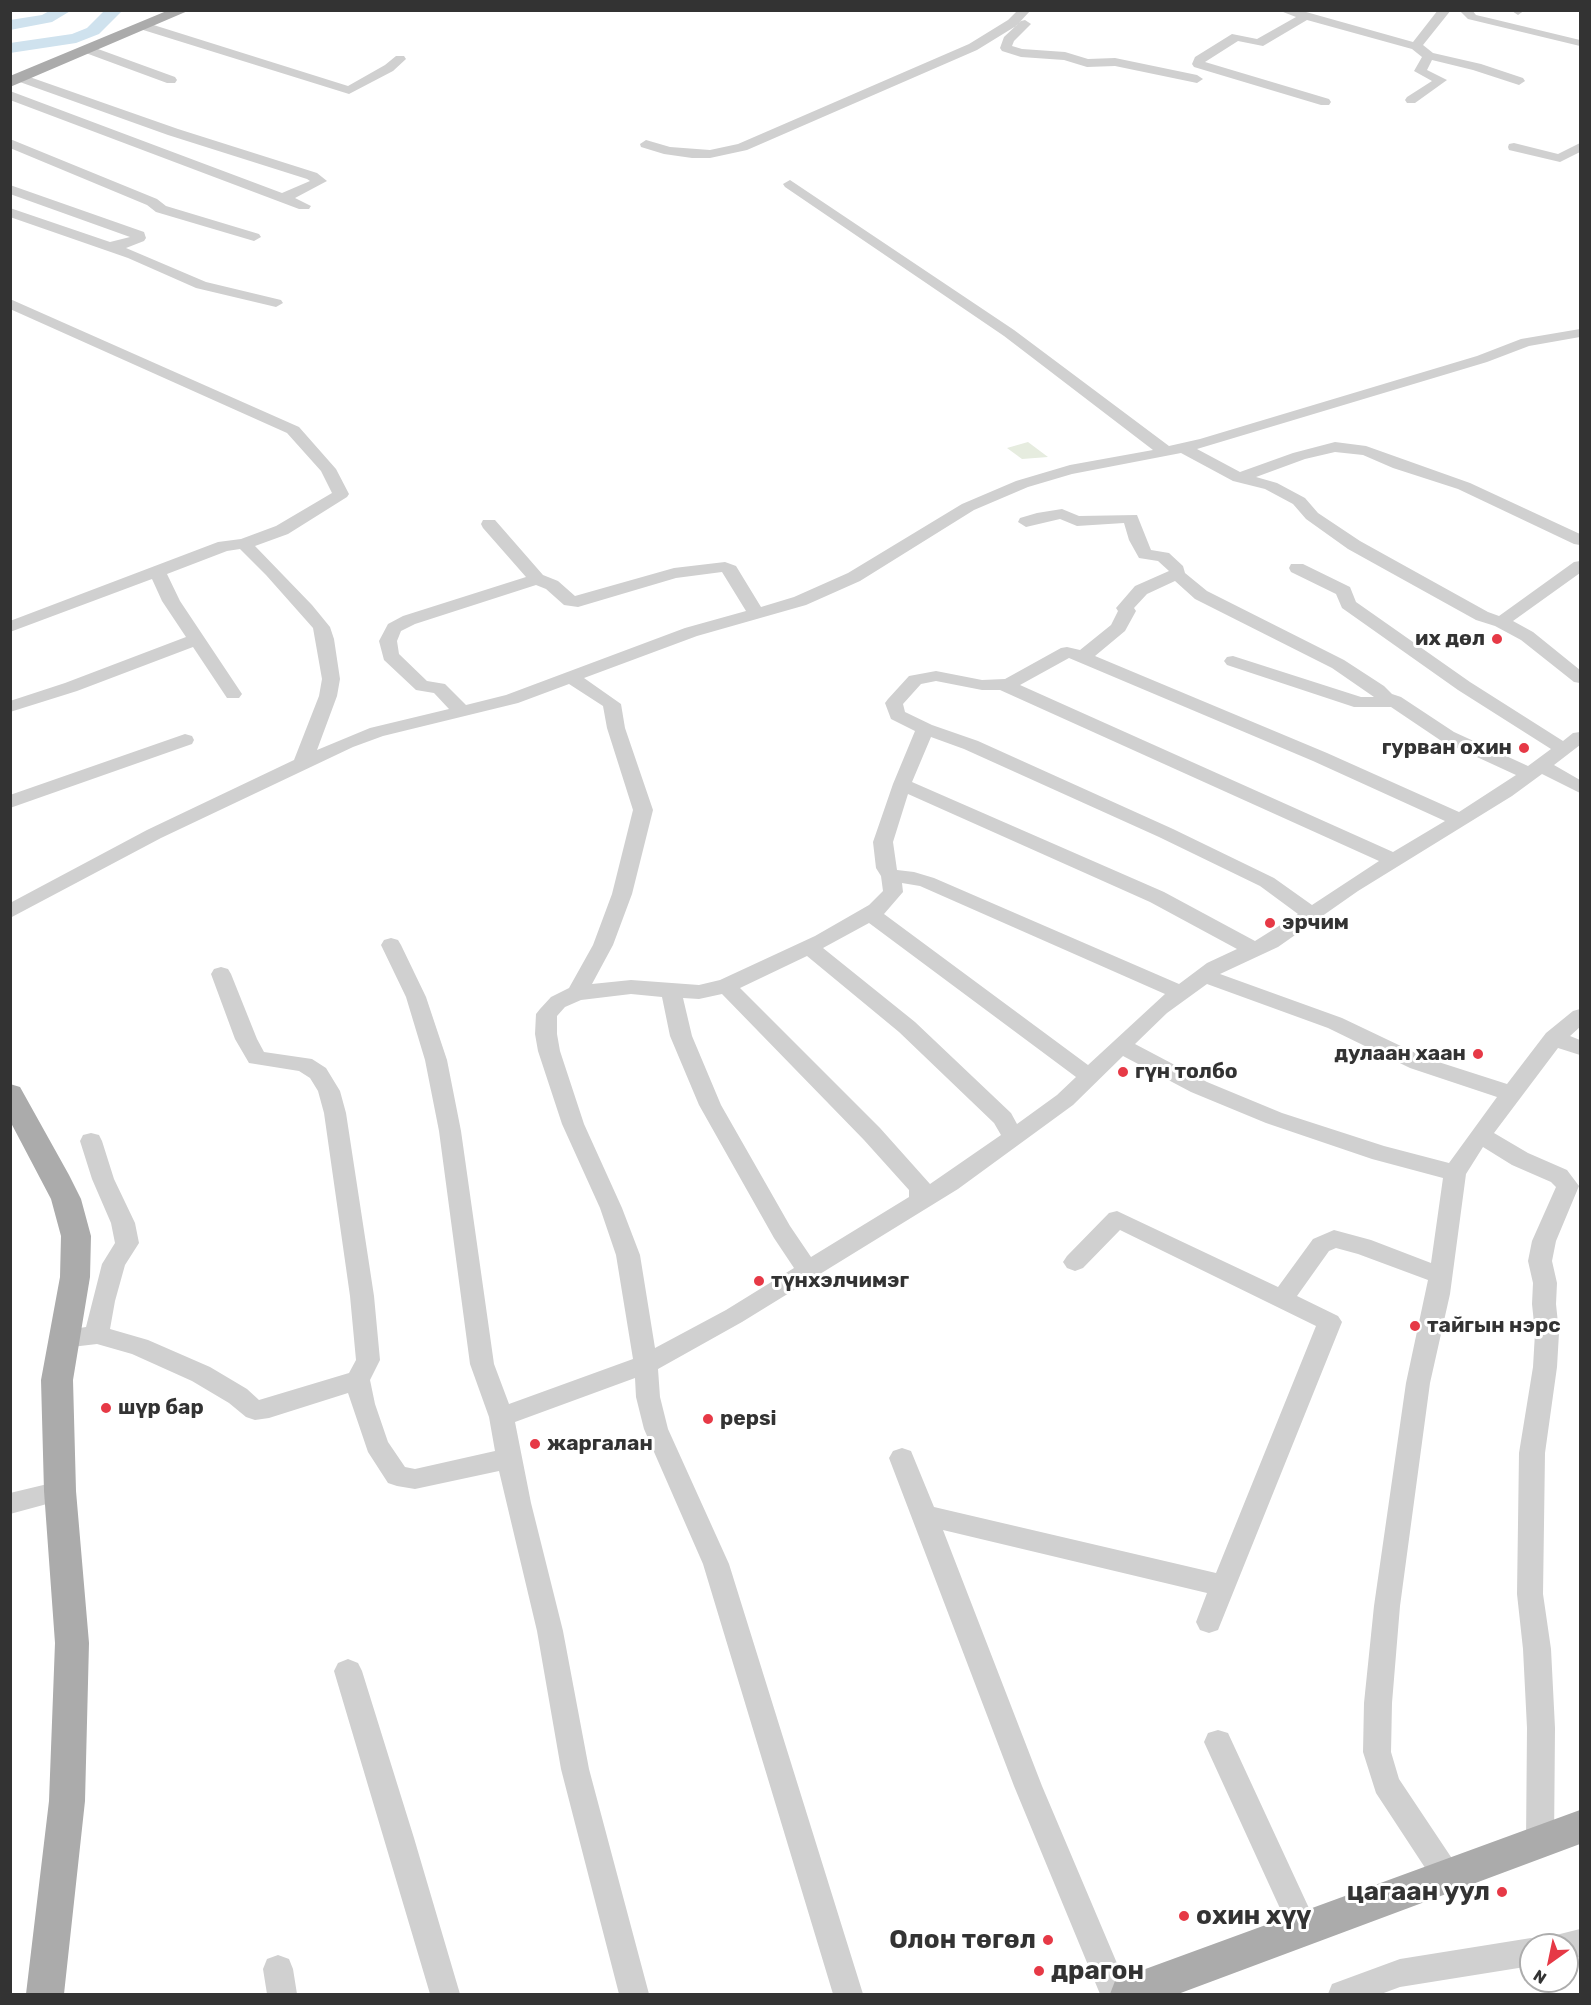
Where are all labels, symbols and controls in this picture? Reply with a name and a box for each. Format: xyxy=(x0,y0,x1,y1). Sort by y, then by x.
place label: их дөл xyxy=(1415,626,1485,652)
marker: их дөл xyxy=(1490,632,1504,646)
place label: гурван охин xyxy=(1382,735,1512,761)
marker: гурван охин xyxy=(1517,741,1531,755)
place label: эрчим xyxy=(1282,910,1349,936)
marker: эрчим xyxy=(1263,916,1277,930)
place label: дулаан хаан xyxy=(1334,1041,1466,1067)
marker: дулаан хаан xyxy=(1471,1047,1485,1061)
place label: гүн толбо xyxy=(1135,1059,1238,1085)
marker: гүн толбо xyxy=(1116,1065,1130,1079)
place label: түнхэлчимэг xyxy=(771,1268,909,1294)
marker: түнхэлчимэг xyxy=(752,1274,766,1288)
place label: тайгын нэрс xyxy=(1427,1313,1561,1339)
marker: тайгын нэрс xyxy=(1408,1319,1422,1333)
place label: шүр бар xyxy=(118,1395,204,1421)
marker: шүр бар xyxy=(99,1401,113,1415)
place label: pepsi xyxy=(720,1406,777,1432)
marker: pepsi xyxy=(701,1412,715,1426)
place label: жаргалан xyxy=(547,1431,653,1457)
marker: жаргалан xyxy=(528,1437,542,1451)
place label: цагаан уул xyxy=(1347,1876,1490,1908)
marker: цагаан уул xyxy=(1495,1885,1509,1899)
place label: охин хүү xyxy=(1196,1900,1311,1932)
marker: охин хүү xyxy=(1177,1909,1191,1923)
place label: Олон төгөл xyxy=(889,1924,1036,1956)
marker: Олон төгөл xyxy=(1041,1933,1055,1947)
north arrow xyxy=(1519,1933,1579,1993)
place label: драгон xyxy=(1051,1955,1144,1987)
marker: драгон xyxy=(1032,1964,1046,1978)
text: N xyxy=(1530,1966,1550,1988)

